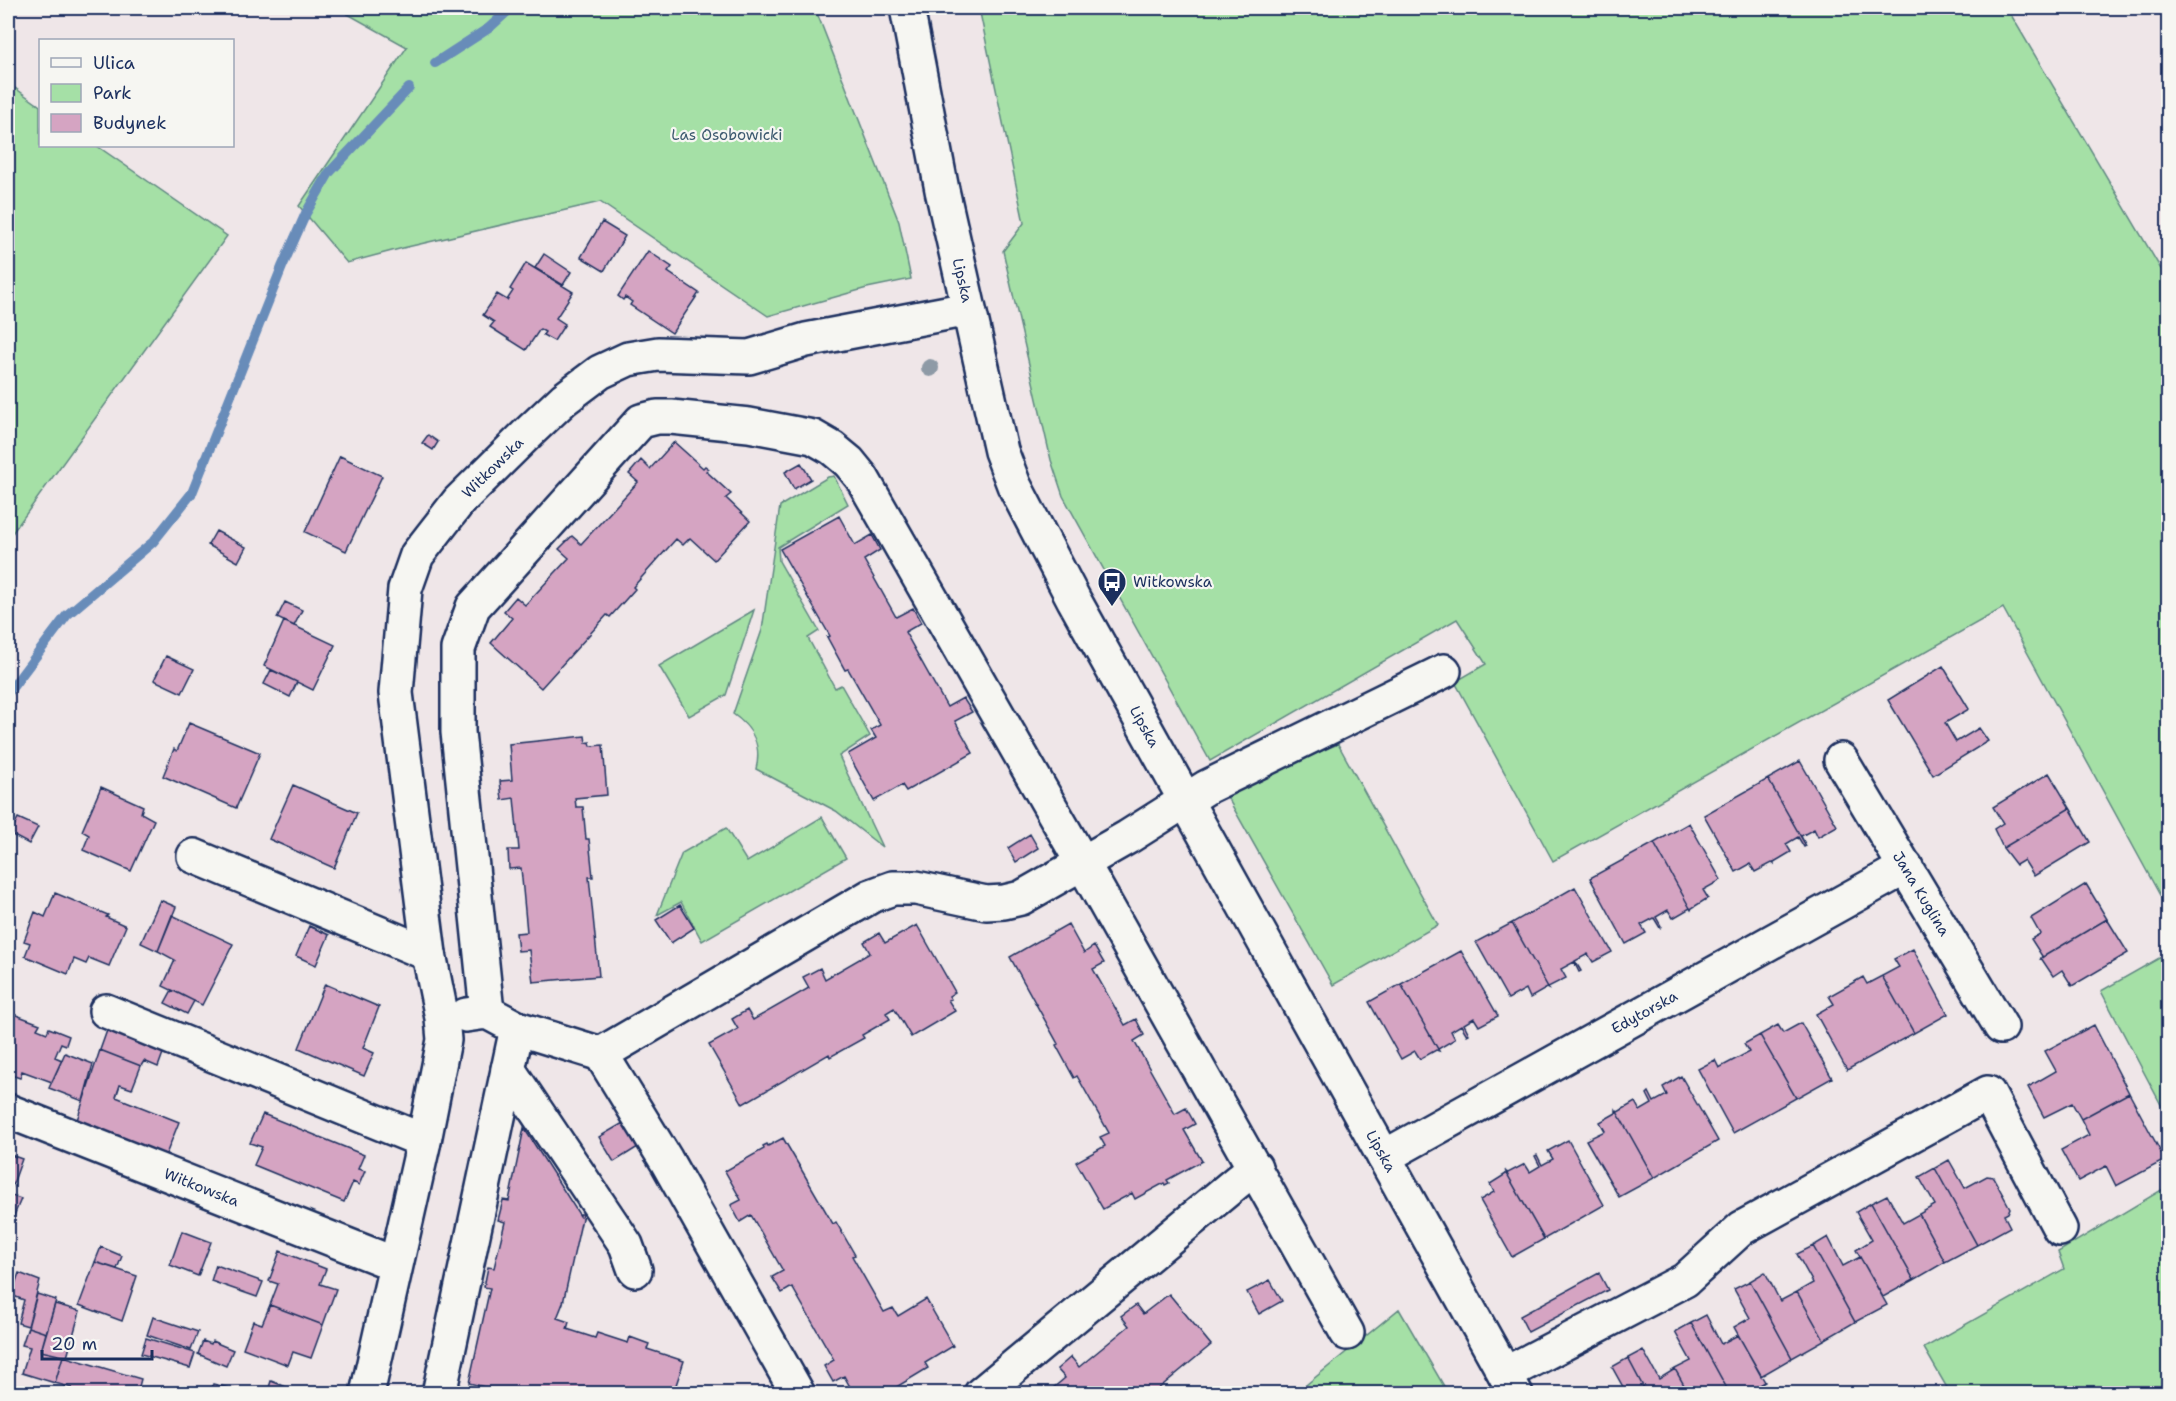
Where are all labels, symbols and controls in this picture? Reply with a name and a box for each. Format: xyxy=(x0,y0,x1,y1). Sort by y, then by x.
legend xyxy=(39,39,234,147)
text: Ulica xyxy=(93,51,135,75)
text: Park xyxy=(93,81,132,105)
text: Budynek xyxy=(93,111,167,135)
park label: Las Osobowicki xyxy=(671,125,783,145)
street label: Lipska xyxy=(948,256,977,305)
street label: Witkowska xyxy=(458,432,528,503)
bus stop icon: Witkowska xyxy=(1096,566,1128,608)
place label: Witkowska xyxy=(1133,572,1213,592)
street label: Lipska xyxy=(1125,702,1165,752)
street label: Jana Kuglina xyxy=(1888,848,1955,940)
street label: Edytorska xyxy=(1608,986,1682,1039)
street label: Lipska xyxy=(1361,1127,1401,1176)
street label: Witkowska xyxy=(161,1164,243,1212)
scale bar xyxy=(42,1323,152,1361)
text: 20 m xyxy=(51,1332,97,1356)

